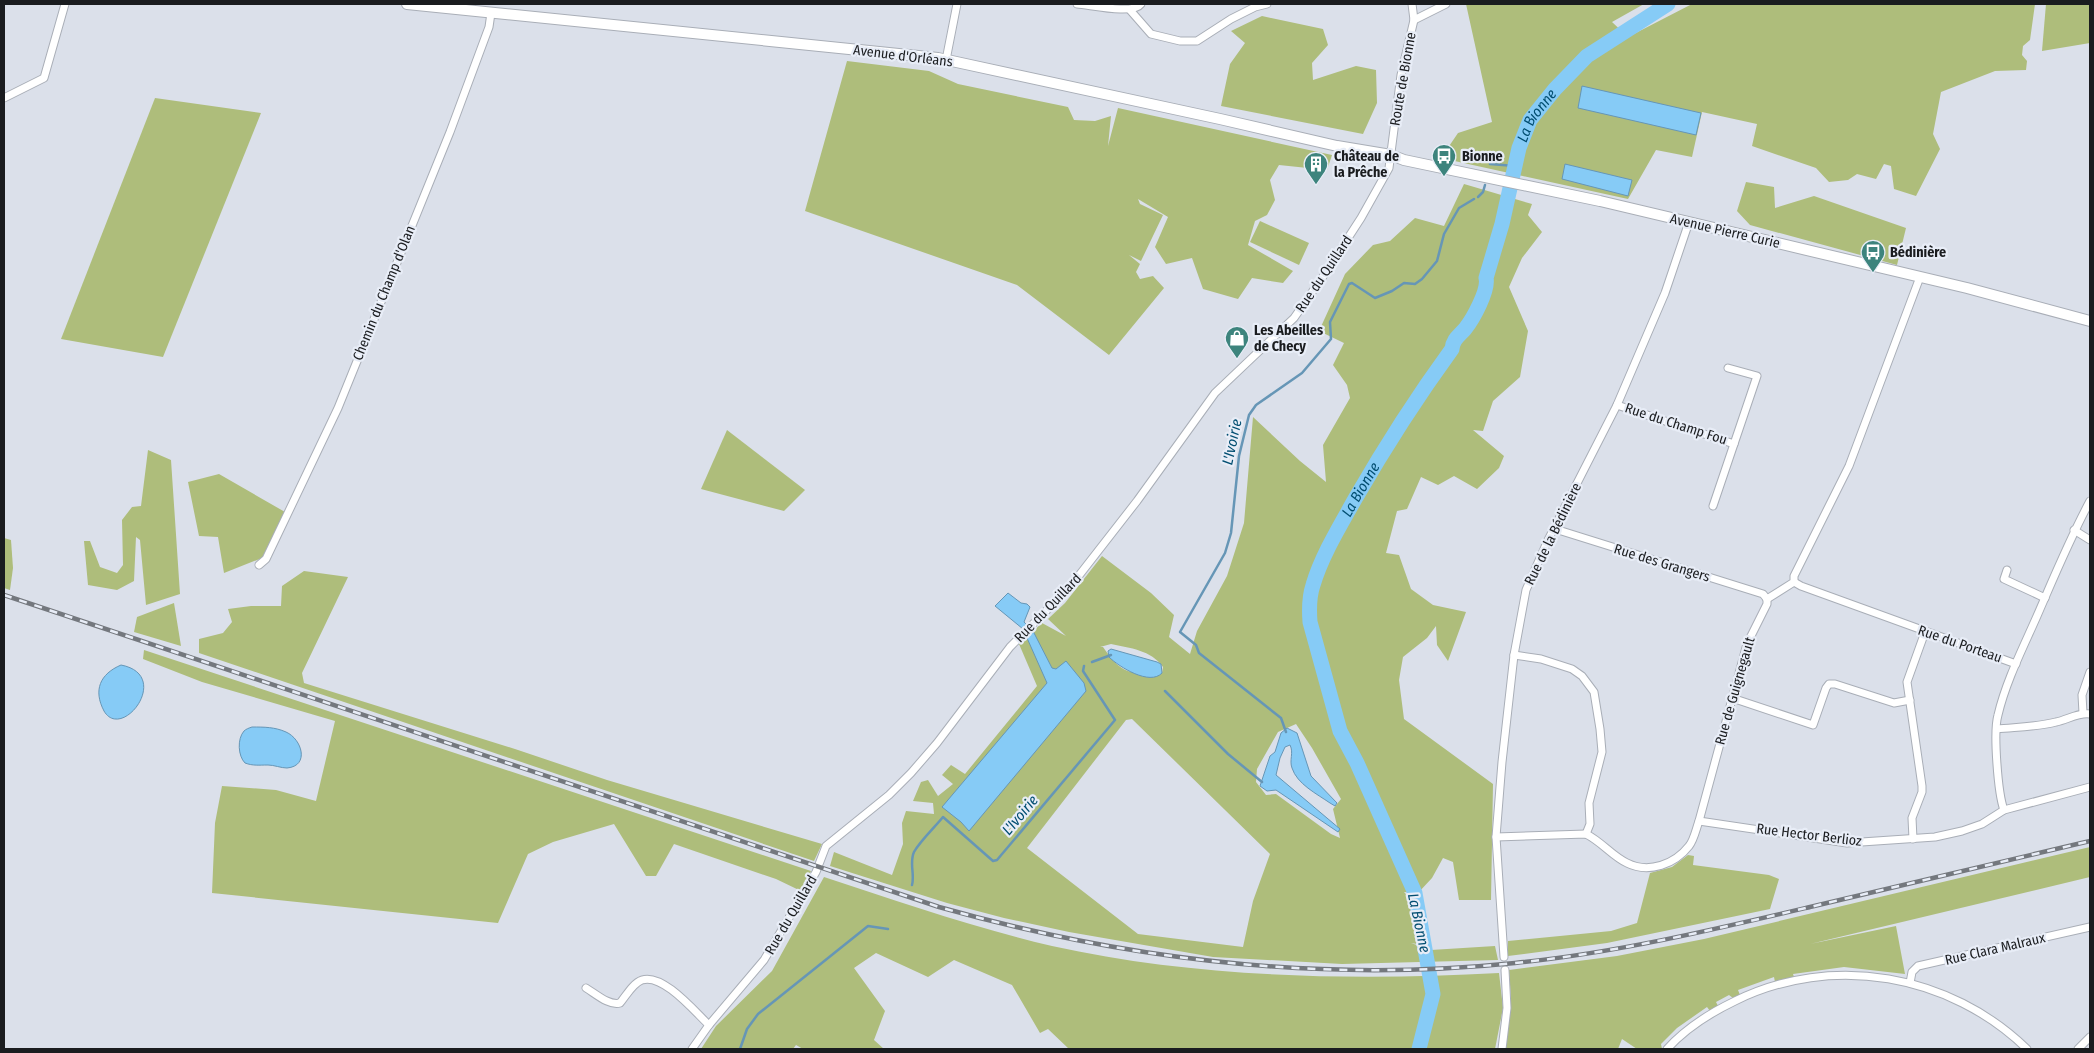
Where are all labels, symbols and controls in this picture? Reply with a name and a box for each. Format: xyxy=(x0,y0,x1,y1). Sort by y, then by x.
street label: Route de Bionne xyxy=(1386,31,1420,127)
street label: Avenue d'Orléans xyxy=(852,41,954,71)
water label: La Bionne xyxy=(1513,85,1560,145)
bus stop icon: Bionne xyxy=(1431,143,1457,177)
place label: Château de la Prêche xyxy=(1334,148,1399,181)
place label: Bionne xyxy=(1462,148,1503,165)
building icon: Château de la Prêche xyxy=(1303,151,1329,185)
street label: Avenue Pierre Curie xyxy=(1668,210,1782,252)
street label: Chemin du Champ d'Olan xyxy=(349,223,419,363)
street label: Rue du Quillard xyxy=(1292,232,1356,316)
bus stop icon: Bédinière xyxy=(1860,239,1886,273)
place label: Bédinière xyxy=(1890,244,1946,261)
place label: Les Abeilles de Checy xyxy=(1254,322,1323,355)
shop icon: Les Abeilles de Checy xyxy=(1224,325,1250,359)
street label: Rue du Champ Fou xyxy=(1623,399,1729,449)
water label: L'Ivoirie xyxy=(1218,417,1246,467)
water label: La Bionne xyxy=(1338,459,1384,520)
street label: Rue de la Bédinière xyxy=(1521,480,1585,588)
street label: Rue des Grangers xyxy=(1612,540,1712,586)
street label: Rue du Quillard xyxy=(1011,570,1085,646)
street label: Rue du Porteau xyxy=(1916,622,2004,666)
street label: Rue de Guignegault xyxy=(1711,635,1759,747)
water label: L'Ivoirie xyxy=(998,791,1042,839)
street label: Rue Hector Berlioz xyxy=(1755,820,1863,850)
street label: Rue du Quillard xyxy=(761,872,821,958)
water label: La Bionne xyxy=(1404,892,1434,954)
street label: Rue Clara Malraux xyxy=(1943,929,2048,969)

